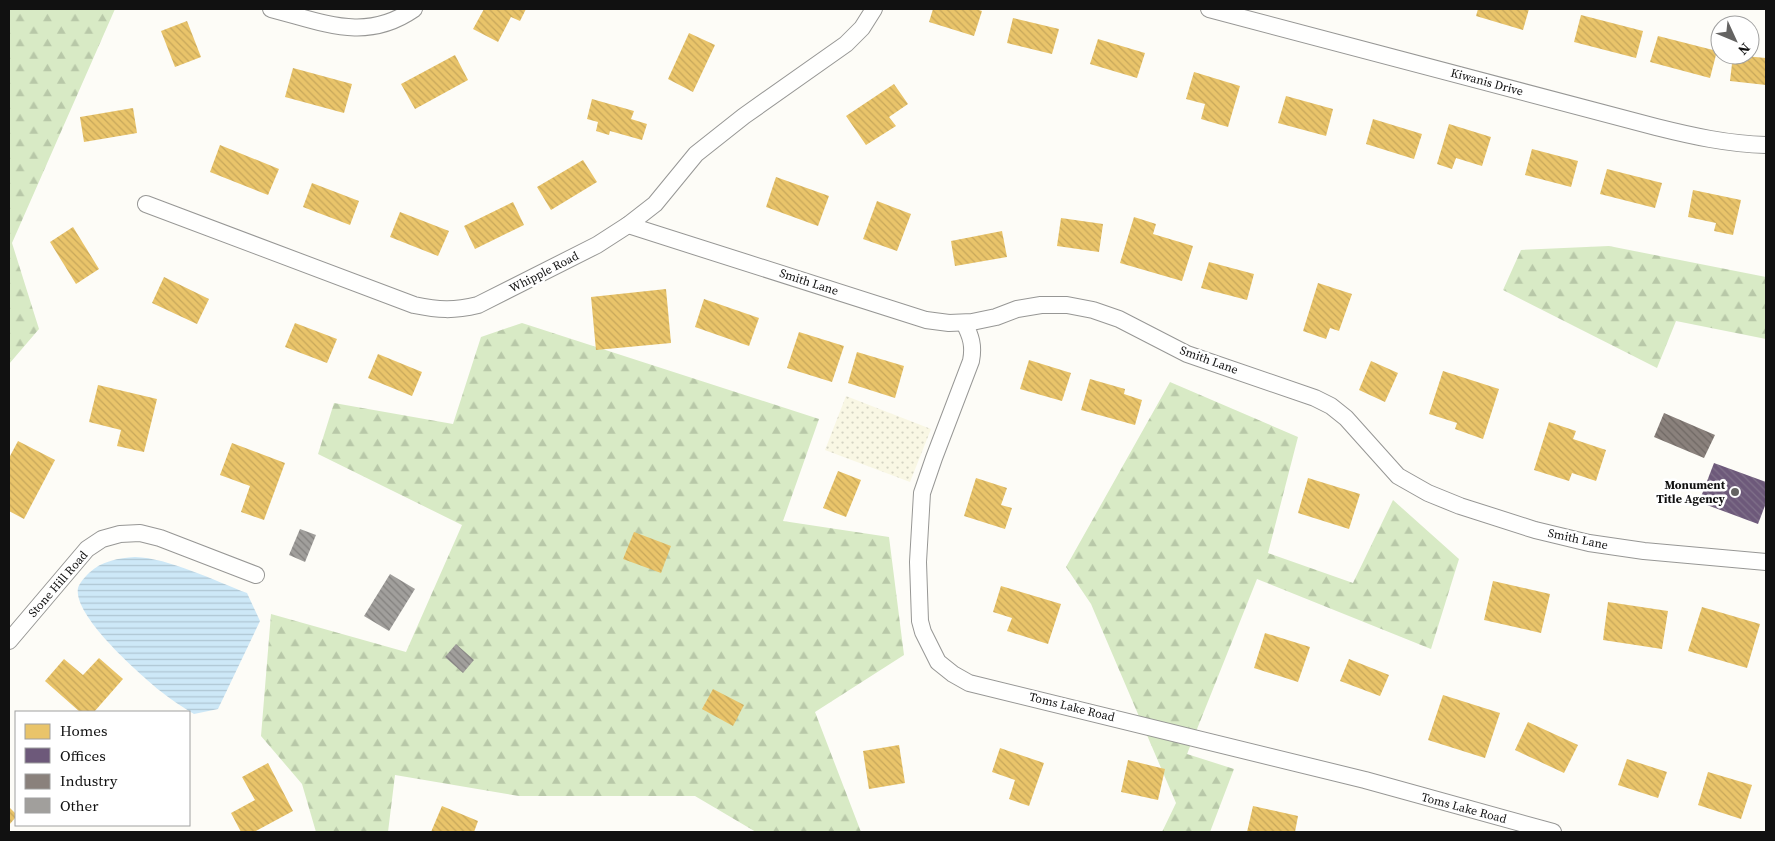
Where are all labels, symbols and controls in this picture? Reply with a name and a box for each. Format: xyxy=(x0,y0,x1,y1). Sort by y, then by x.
north arrow xyxy=(1710,15,1760,65)
text: N xyxy=(1734,38,1755,60)
street label: Kiwanis Drive xyxy=(1449,65,1525,99)
street label: Whipple Road xyxy=(507,248,582,296)
street label: Smith Lane xyxy=(777,265,841,299)
street label: Smith Lane xyxy=(1178,342,1240,378)
place label: Monument Title Agency xyxy=(1656,477,1726,507)
marker: Monument Title Agency xyxy=(1729,486,1741,498)
street label: Smith Lane xyxy=(1546,525,1610,553)
street label: Stone Hill Road xyxy=(25,547,91,621)
street label: Toms Lake Road xyxy=(1028,689,1117,725)
legend xyxy=(15,711,190,826)
text: Homes xyxy=(60,720,107,741)
text: Offices xyxy=(60,745,106,766)
text: Industry xyxy=(60,770,118,791)
street label: Toms Lake Road xyxy=(1420,789,1509,827)
text: Other xyxy=(60,795,99,816)

